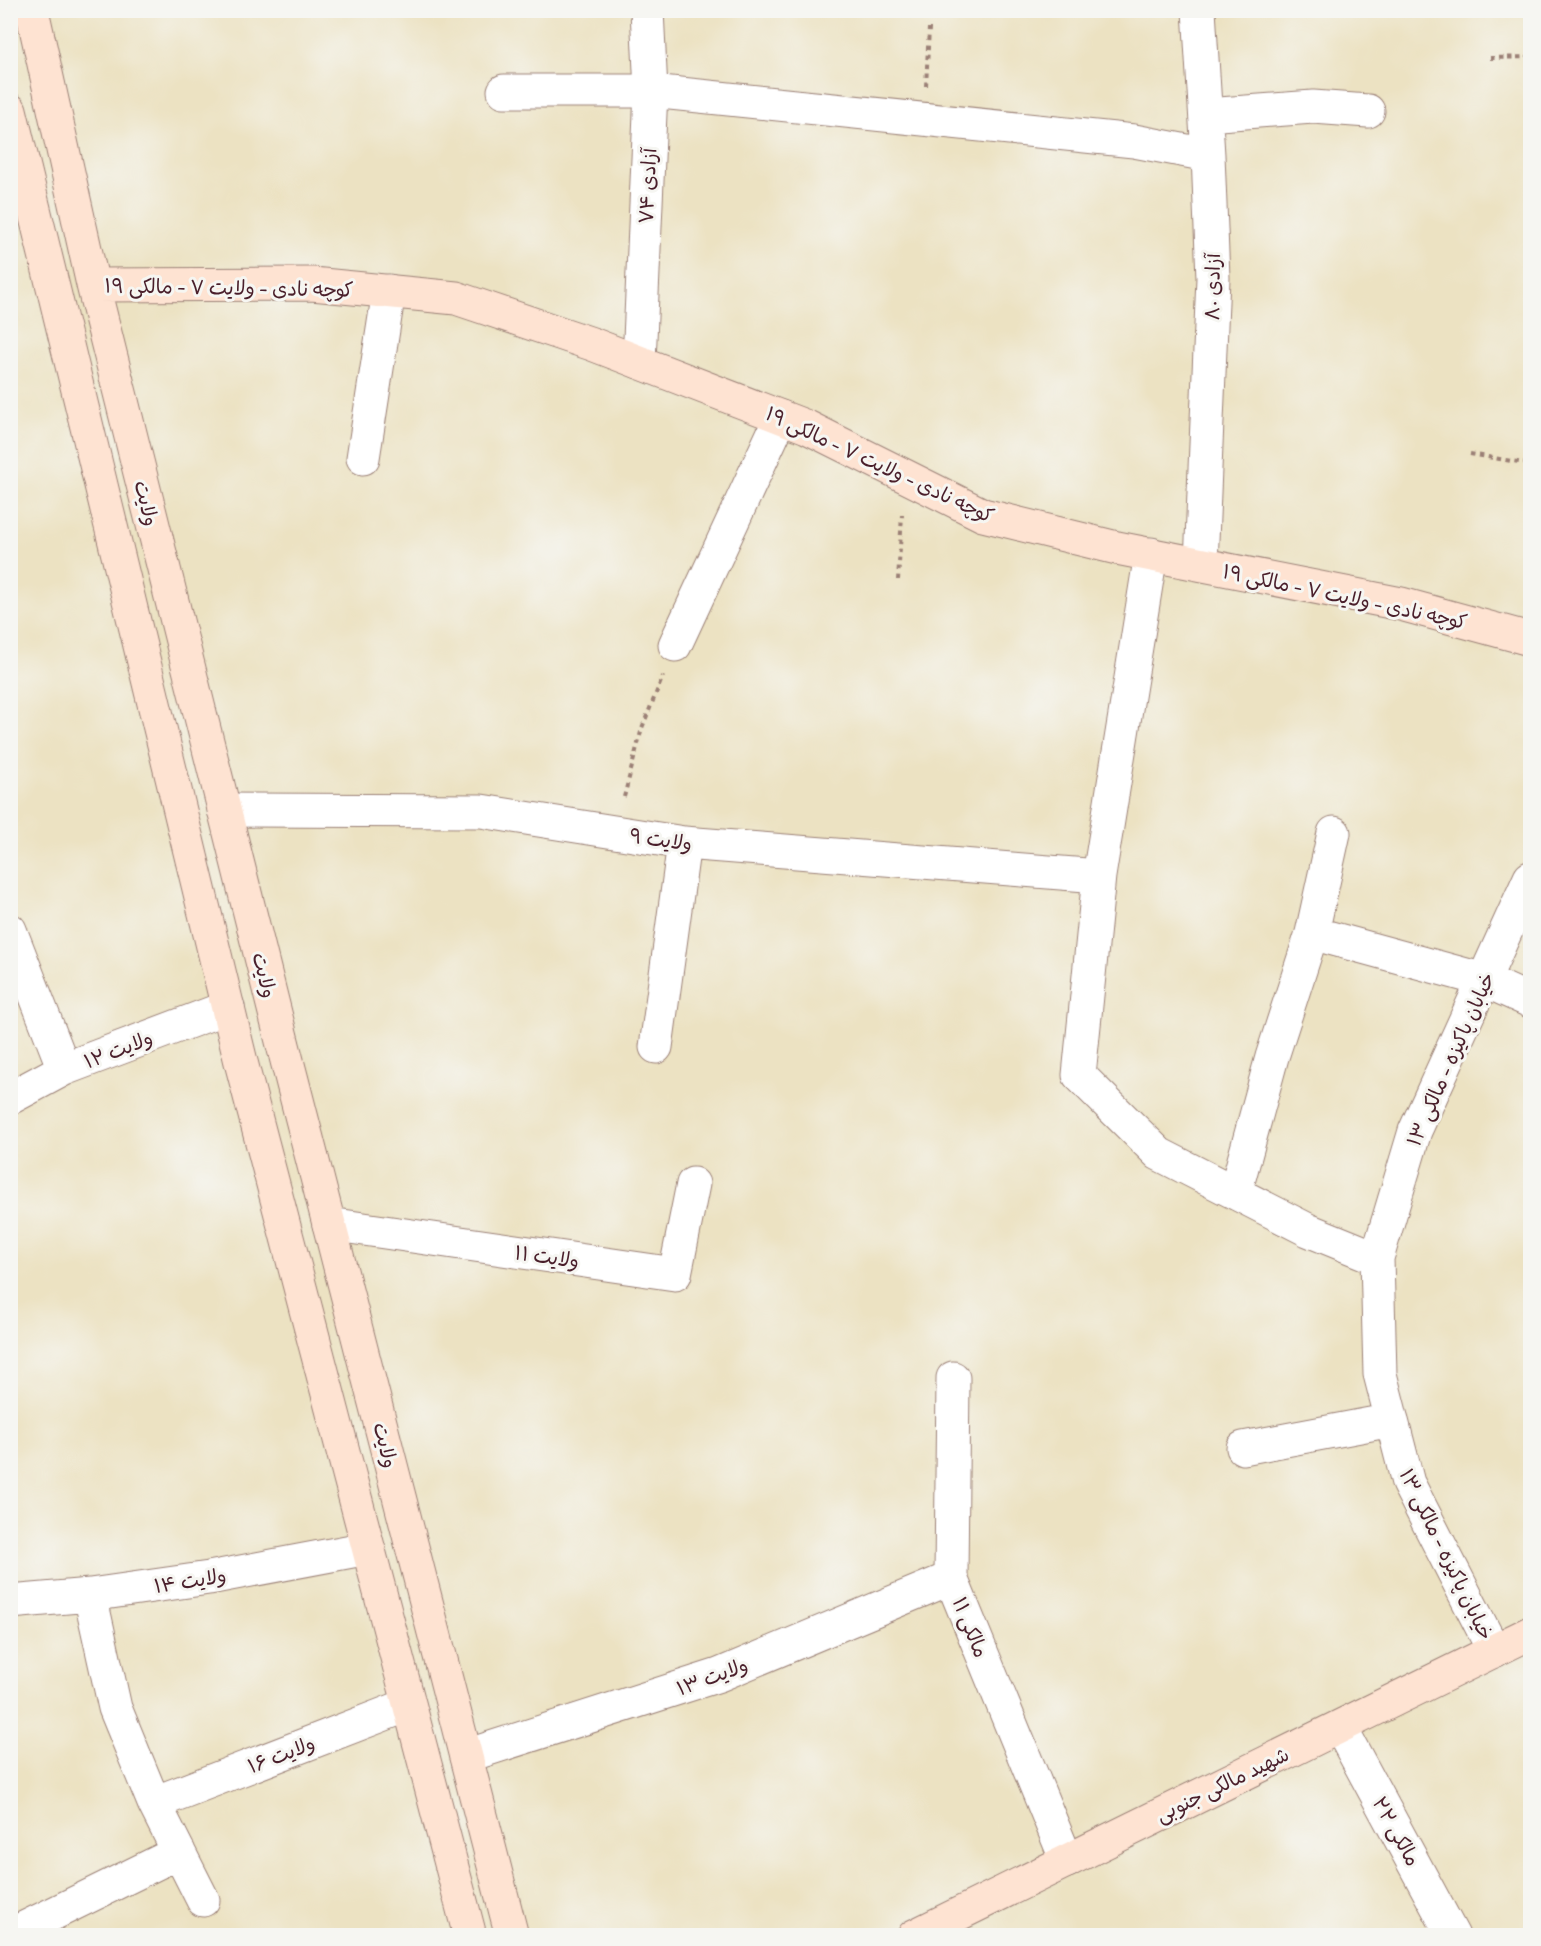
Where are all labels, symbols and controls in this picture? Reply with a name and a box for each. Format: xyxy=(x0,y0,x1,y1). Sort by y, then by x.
street label: آزادی ۷۴ xyxy=(632,146,663,225)
street label: آزادی ۸۰ xyxy=(1198,252,1226,321)
street label: کوچه نادی - ولایت ۷ - مالکی ۱۹ xyxy=(104,271,354,303)
street label: کوچه نادی - ولایت ۷ - مالکی ۱۹ xyxy=(761,399,999,529)
street label: ولایت xyxy=(128,477,166,529)
street label: کوچه نادی - ولایت ۷ - مالکی ۱۹ xyxy=(1220,557,1470,635)
street label: ولایت ۹ xyxy=(628,821,694,857)
street label: ولایت xyxy=(246,949,284,1001)
street label: خیابان پاکیزه - مالکی ۱۳ xyxy=(1399,968,1501,1150)
street label: ولایت ۱۲ xyxy=(80,1024,156,1074)
street label: ولایت ۱۱ xyxy=(513,1238,581,1274)
street label: ولایت xyxy=(367,1419,405,1471)
street label: خیابان پاکیزه - مالکی ۱۳ xyxy=(1394,1464,1500,1644)
street label: ولایت ۱۴ xyxy=(152,1561,228,1599)
street label: مالکی ۱۱ xyxy=(947,1593,995,1661)
street label: ولایت ۱۳ xyxy=(673,1651,751,1701)
street label: ولایت ۱۶ xyxy=(243,1729,319,1779)
street label: شهید مالکی جنوبی xyxy=(1151,1740,1294,1829)
street label: مالکی ۲۲ xyxy=(1367,1791,1427,1871)

